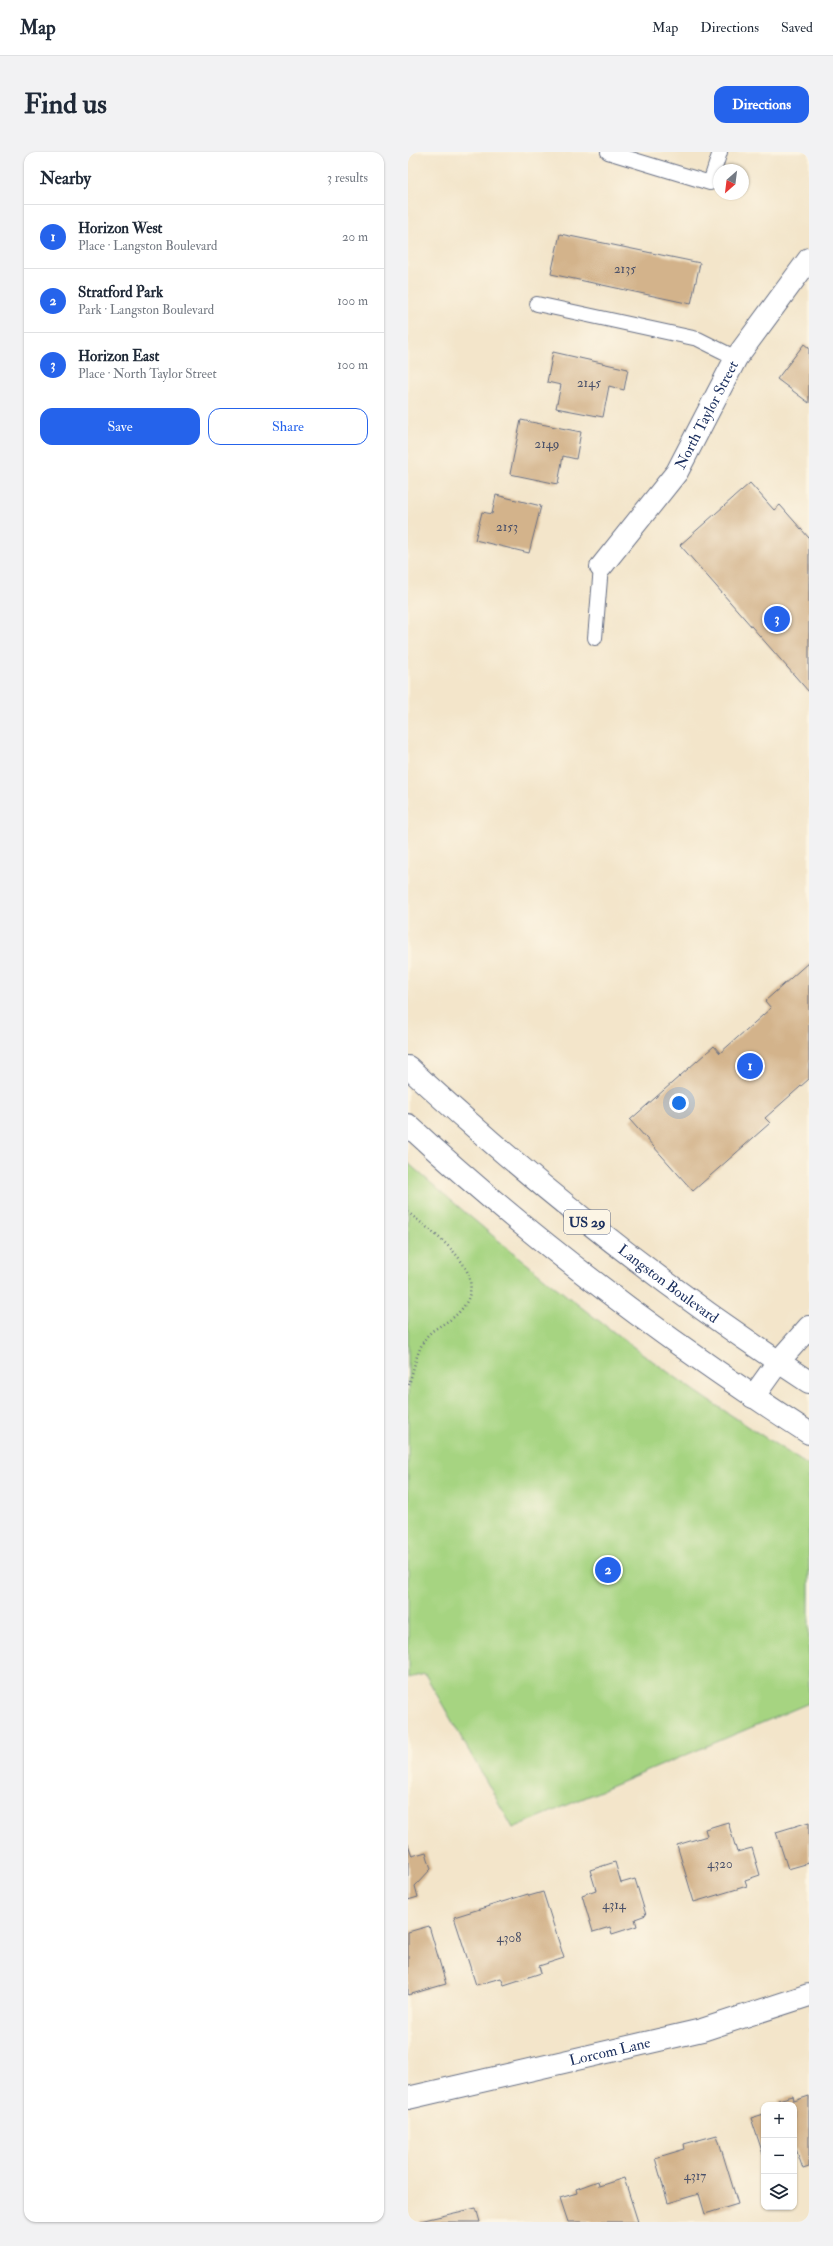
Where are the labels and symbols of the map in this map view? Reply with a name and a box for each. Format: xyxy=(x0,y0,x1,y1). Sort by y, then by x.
north arrow xyxy=(713,164,749,200)
house number: 2135 xyxy=(614,261,636,277)
street label: North Taylor Street xyxy=(671,357,743,472)
house number: 2145 xyxy=(577,375,601,391)
house number: 2149 xyxy=(535,436,559,452)
house number: 2153 xyxy=(496,519,518,535)
pin: 3 xyxy=(764,604,790,634)
pin: 1 xyxy=(737,1051,763,1081)
your location xyxy=(669,1093,689,1113)
road number: US 29 xyxy=(564,1210,610,1234)
street label: Langston Boulevard xyxy=(614,1240,723,1328)
pin: 2 xyxy=(595,1555,621,1585)
house number: 4320 xyxy=(707,1856,733,1872)
house number: 4314 xyxy=(602,1897,627,1913)
house number: 4308 xyxy=(497,1930,521,1946)
street label: Lorcom Lane xyxy=(567,2033,652,2070)
house number: 4317 xyxy=(684,2168,706,2184)

